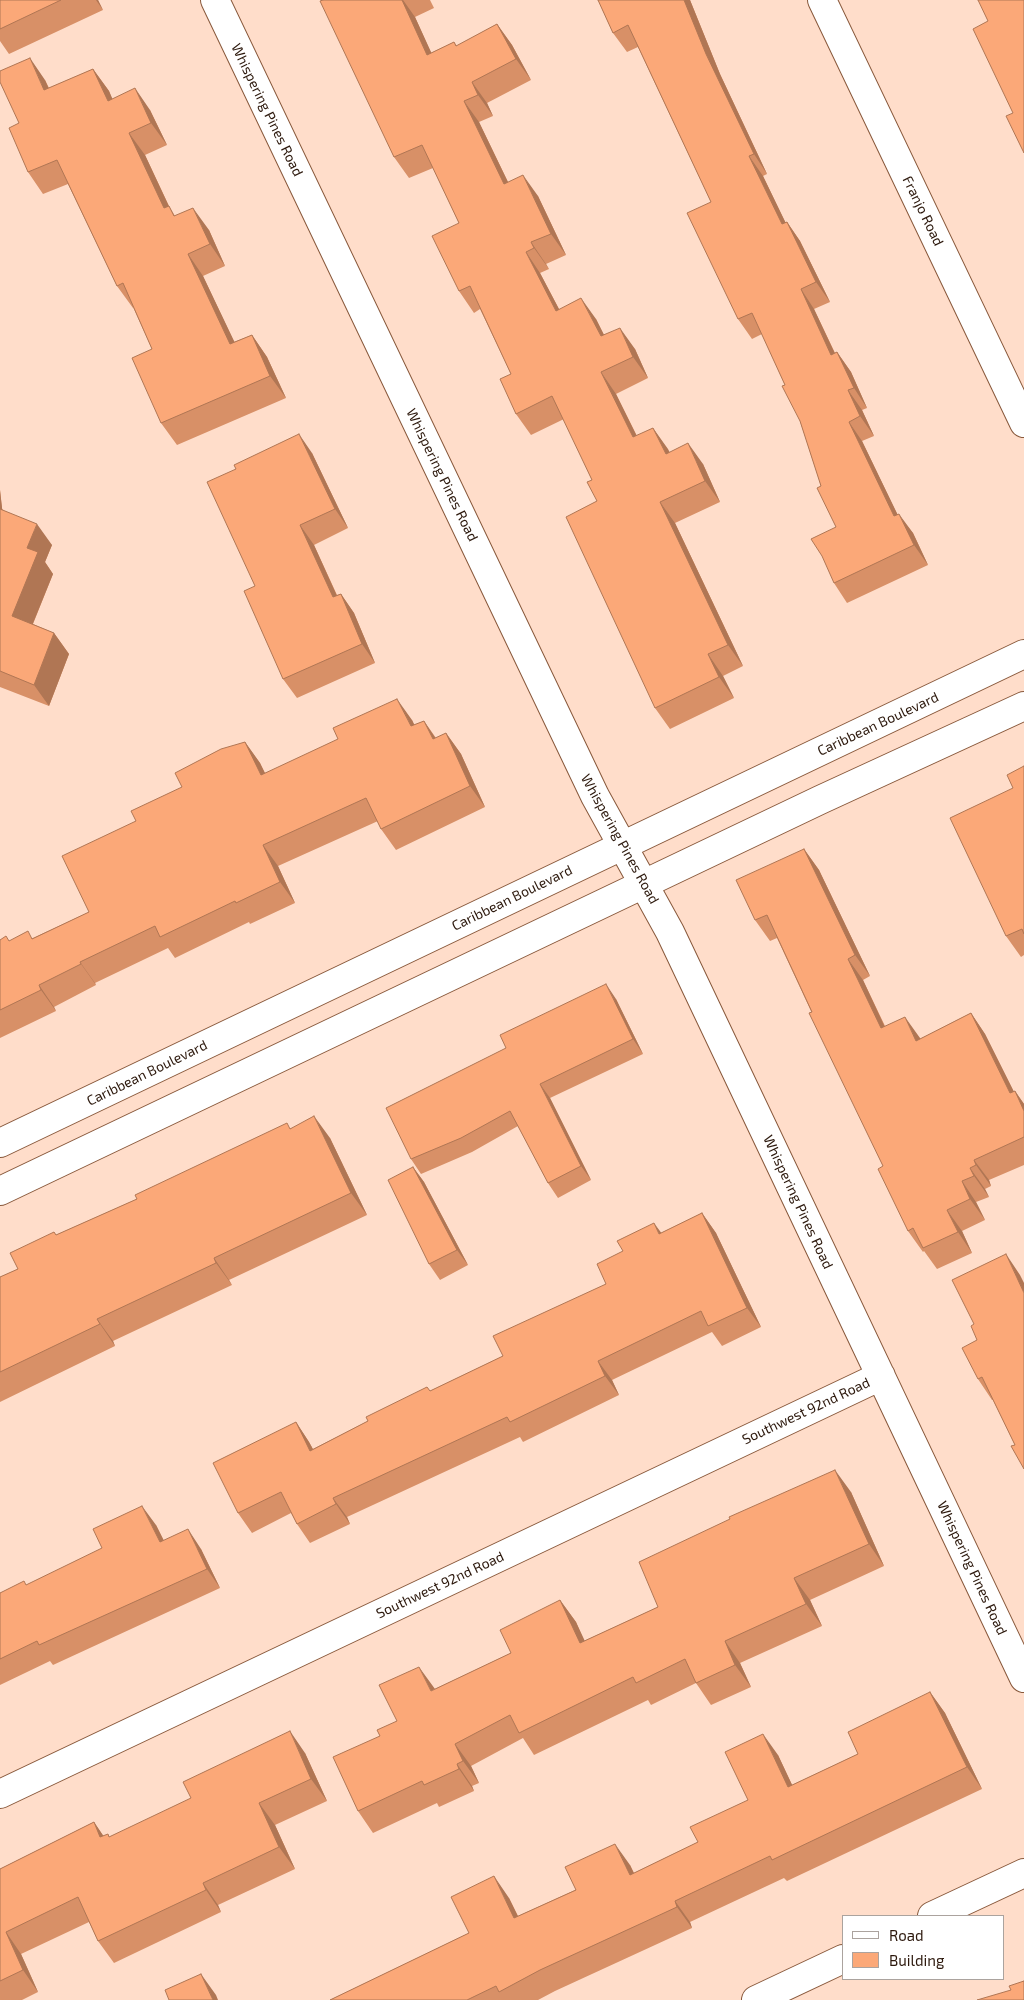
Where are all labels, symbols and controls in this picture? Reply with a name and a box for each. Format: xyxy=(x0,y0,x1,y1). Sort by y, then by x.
street label: Whispering Pines Road xyxy=(228,41,306,179)
street label: Franjo Road xyxy=(899,173,947,249)
street label: Whispering Pines Road xyxy=(403,406,481,544)
street label: Caribbean Boulevard xyxy=(815,689,941,759)
street label: Whispering Pines Road xyxy=(577,771,663,907)
street label: Caribbean Boulevard xyxy=(449,862,575,934)
street label: Caribbean Boulevard xyxy=(84,1037,210,1109)
street label: Whispering Pines Road xyxy=(760,1132,836,1272)
street label: Southwest 92nd Road xyxy=(739,1374,873,1448)
street label: Whispering Pines Road xyxy=(934,1498,1010,1638)
street label: Southwest 92nd Road xyxy=(373,1548,507,1622)
legend xyxy=(842,1915,1004,1980)
text: Road xyxy=(889,1926,924,1944)
text: Building xyxy=(889,1951,944,1969)

